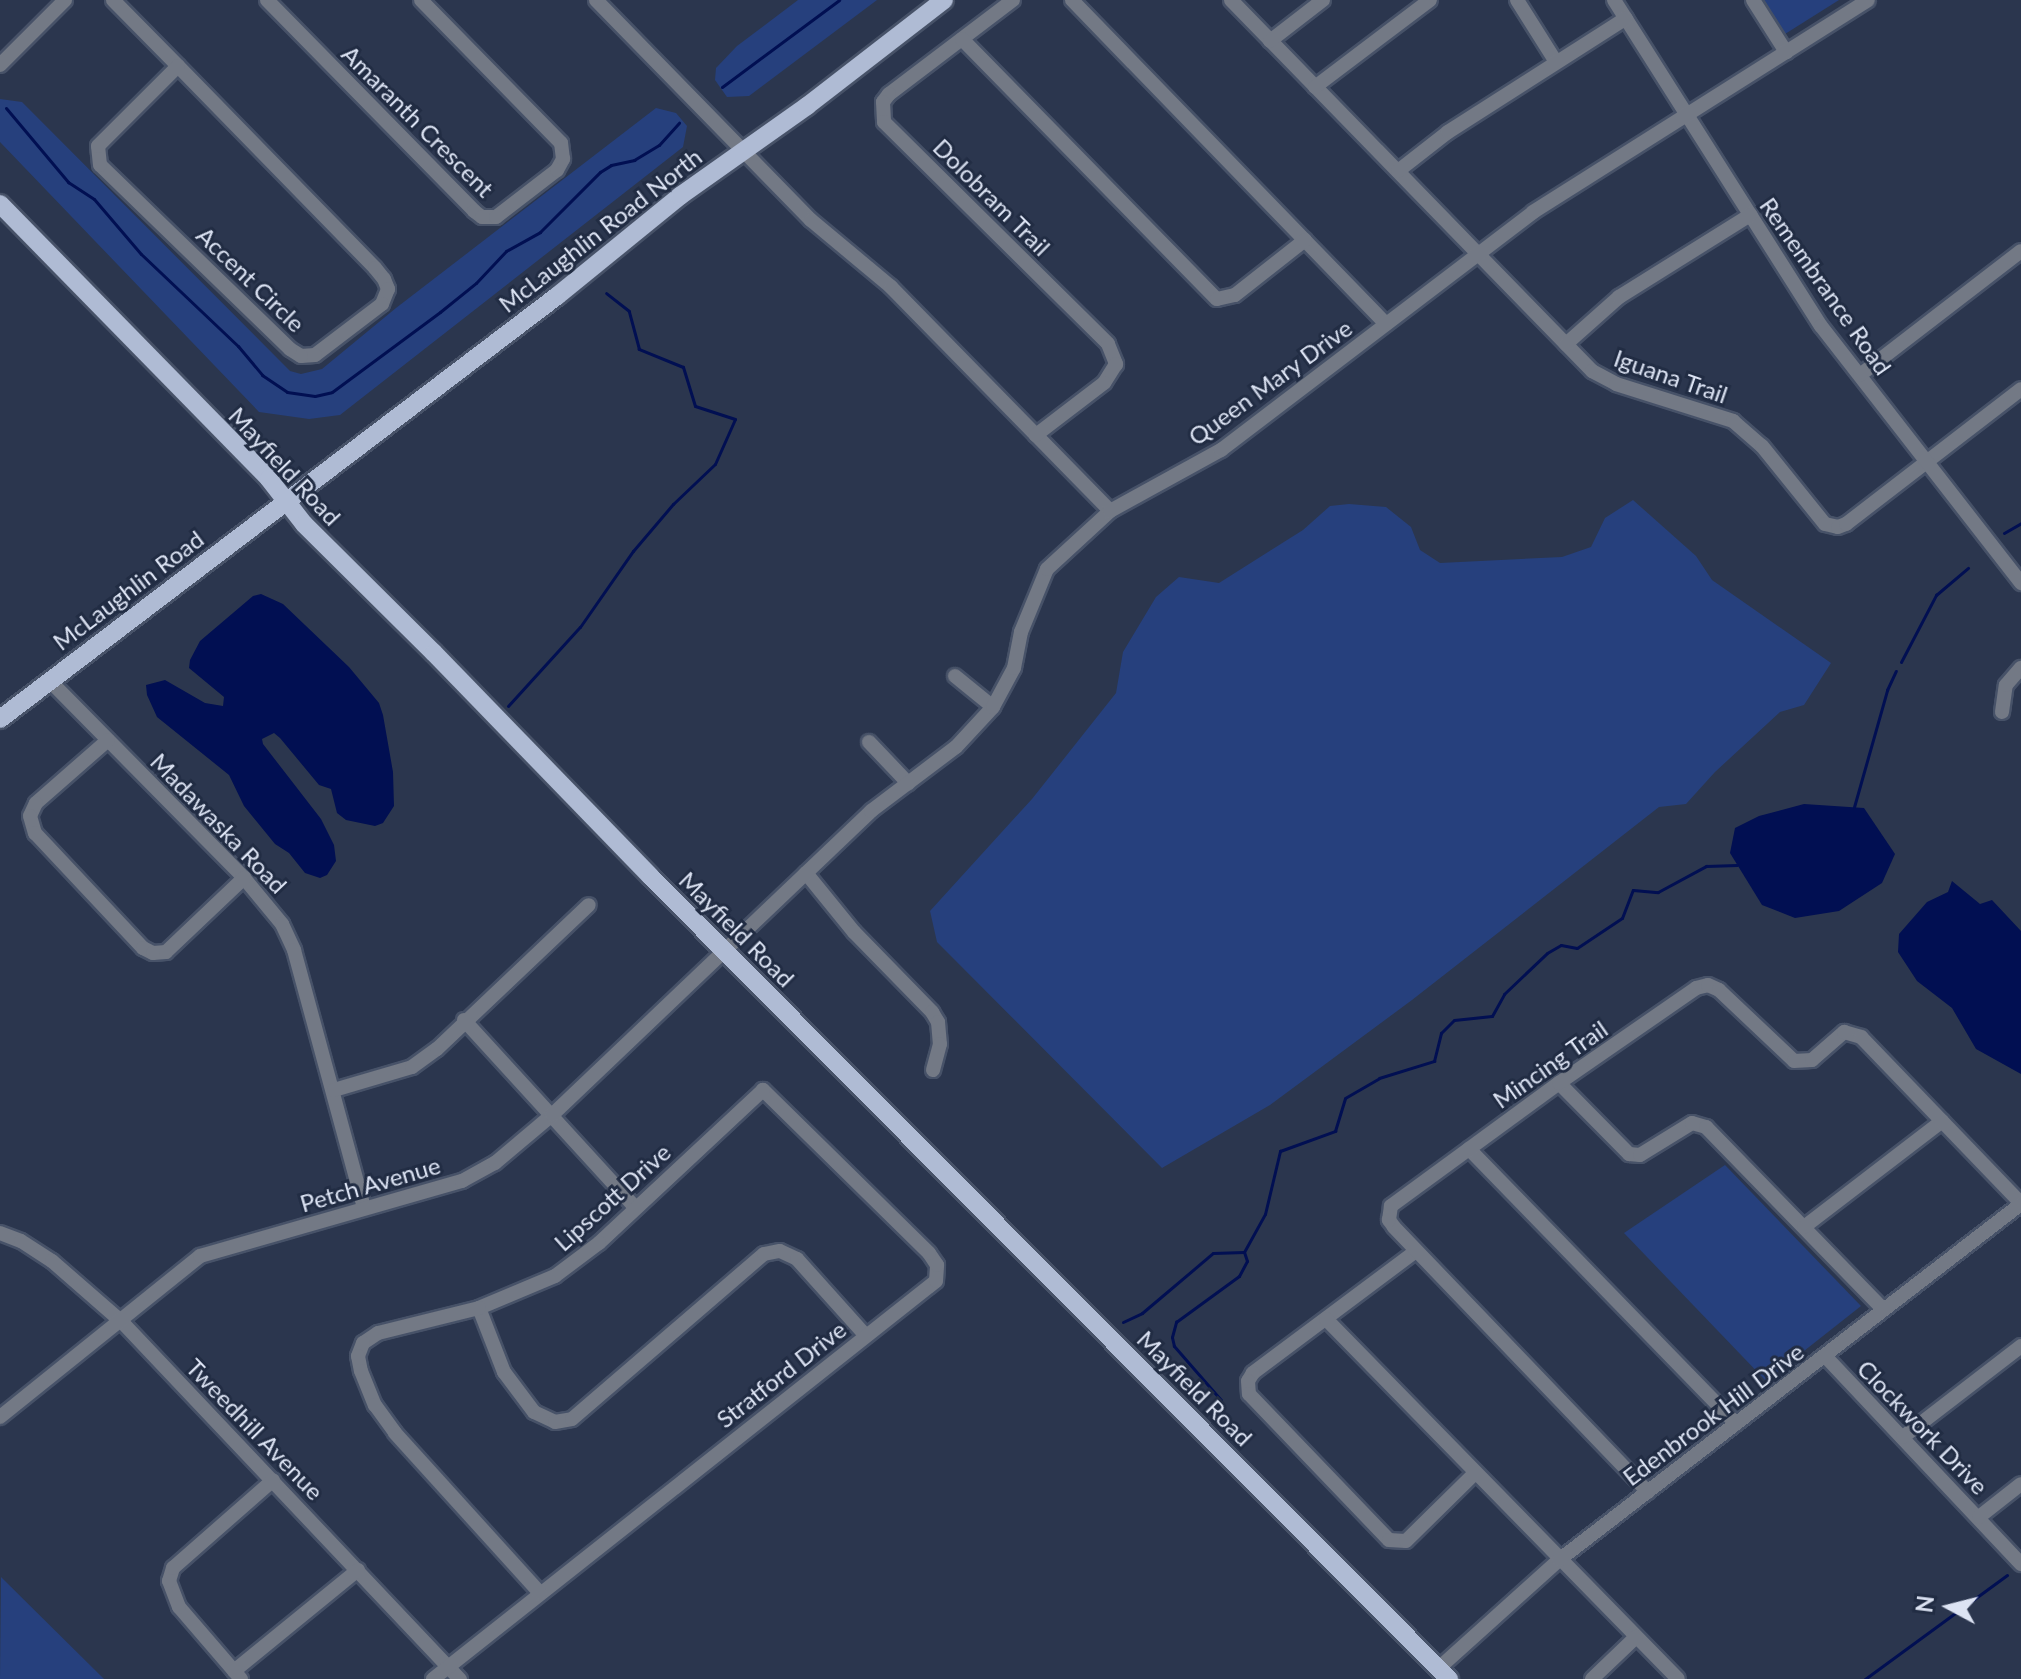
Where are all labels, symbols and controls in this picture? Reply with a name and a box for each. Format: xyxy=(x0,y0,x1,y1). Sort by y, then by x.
street label: Amaranth Crescent xyxy=(336,39,500,203)
street label: Dolobram Trail xyxy=(927,132,1057,262)
street label: McLaughlin Road North xyxy=(493,142,707,318)
street label: Remembrance Road xyxy=(1754,192,1898,380)
street label: Accent Circle xyxy=(191,220,311,338)
street label: Queen Mary Drive xyxy=(1182,313,1358,451)
street label: Iguana Trail xyxy=(1610,343,1732,409)
street label: Mayfield Road xyxy=(223,401,347,531)
street label: McLaughlin Road xyxy=(47,524,209,656)
street label: Madawaska Road xyxy=(145,747,293,899)
street label: Mayfield Road xyxy=(673,865,801,993)
street label: Mincing Trail xyxy=(1487,1014,1613,1114)
street label: Lipscott Drive xyxy=(548,1137,676,1257)
street label: Petch Avenue xyxy=(296,1150,444,1218)
street label: Stratford Drive xyxy=(711,1315,851,1433)
street label: Mayfield Road xyxy=(1131,1324,1259,1452)
street label: Edenbrook Hill Drive xyxy=(1617,1337,1809,1491)
street label: Tweedhill Avenue xyxy=(180,1352,330,1506)
street label: Clockwork Drive xyxy=(1852,1354,1994,1500)
north arrow xyxy=(1909,1567,1989,1647)
text: N xyxy=(1910,1594,1939,1614)

